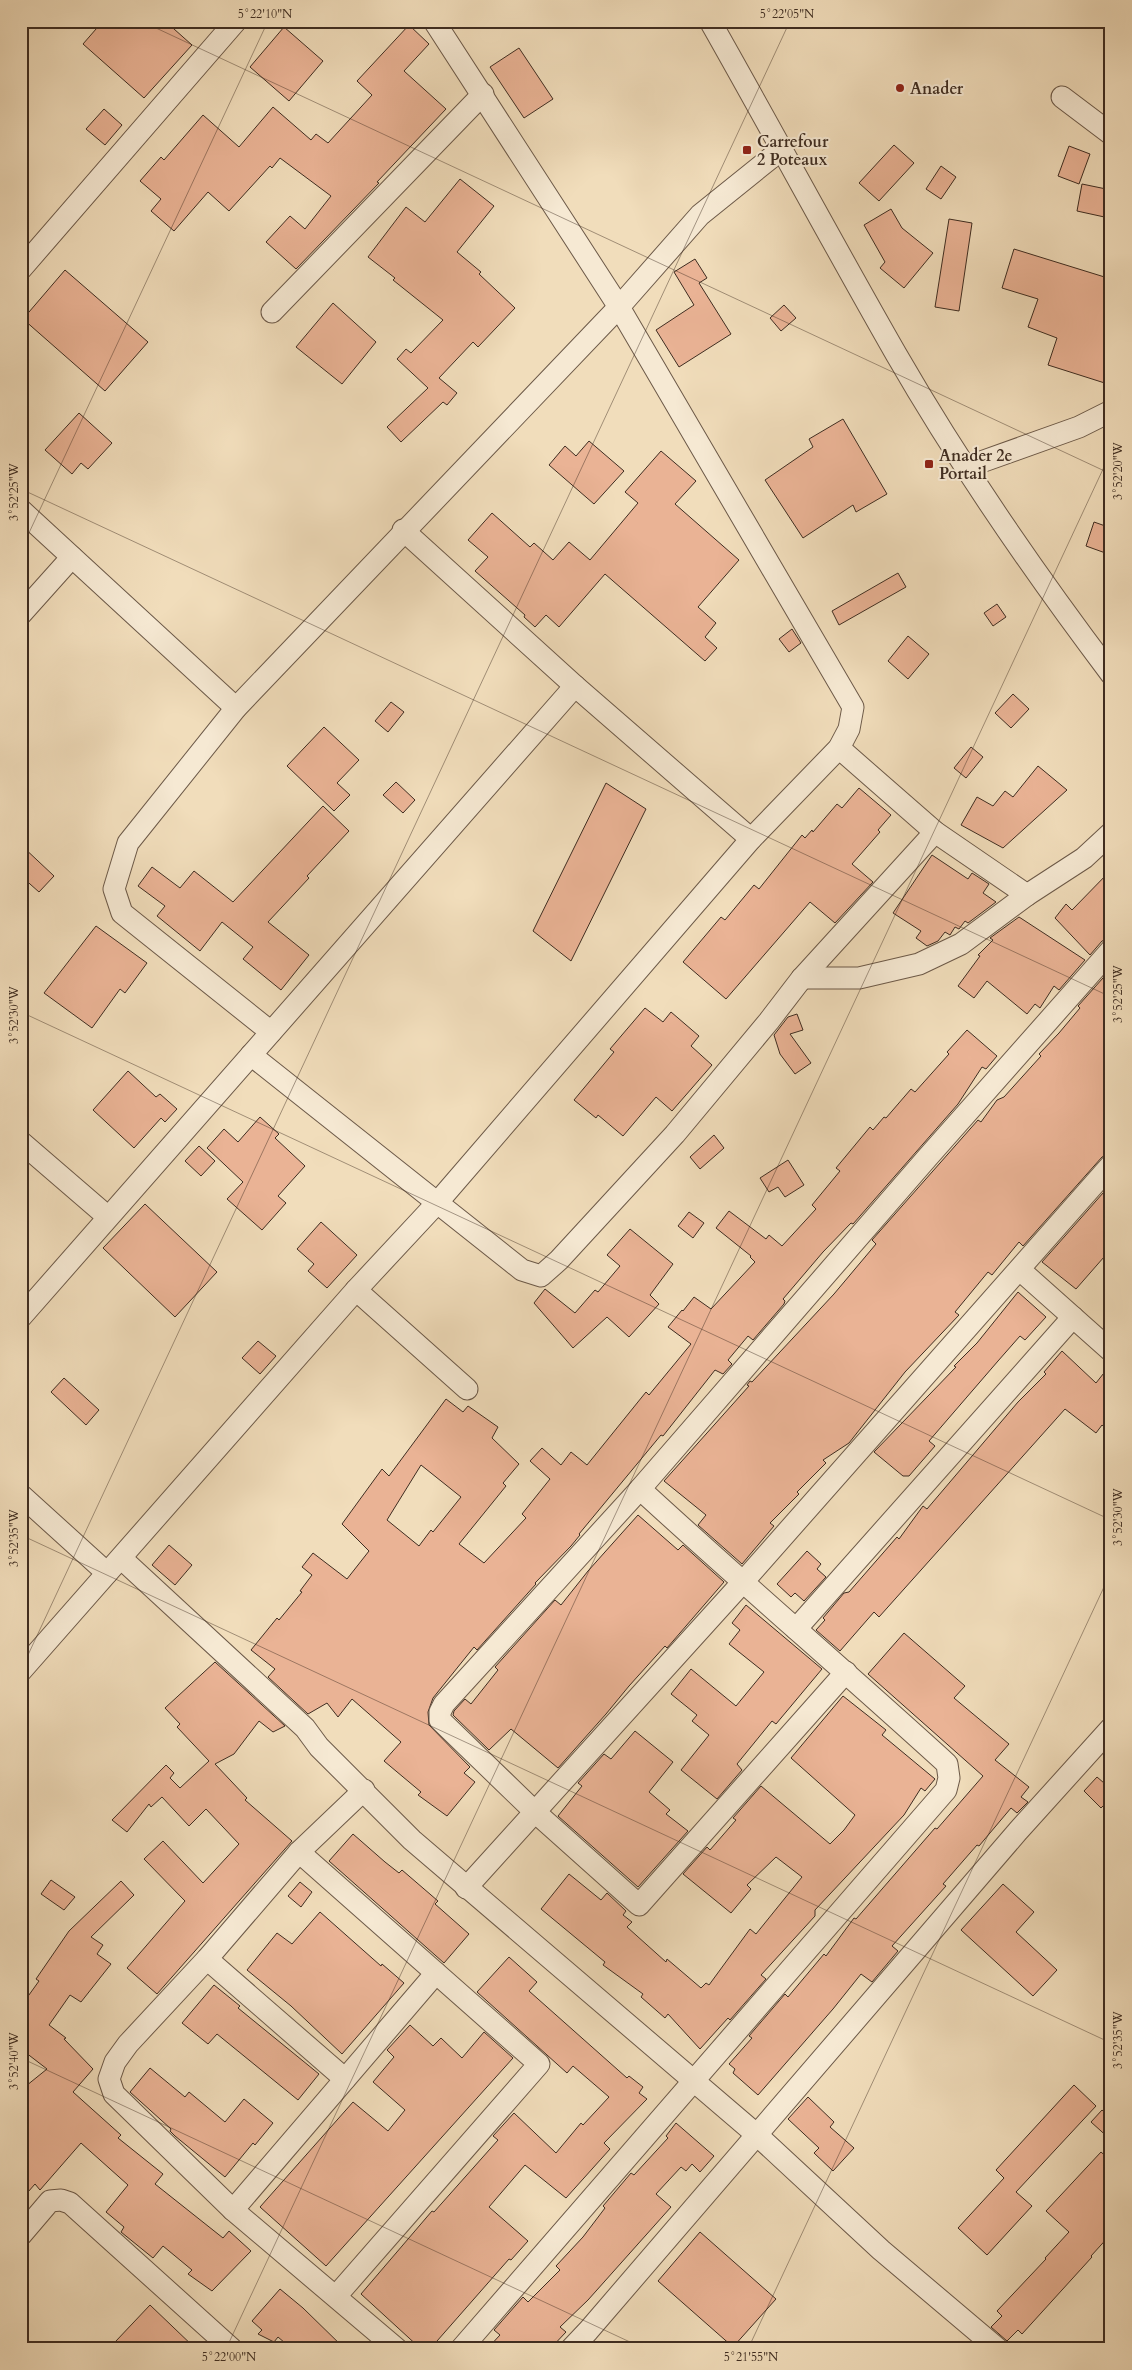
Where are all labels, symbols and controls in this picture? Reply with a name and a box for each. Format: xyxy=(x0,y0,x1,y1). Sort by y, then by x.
text: 5°22'10"N xyxy=(238,6,293,22)
text: 5°22'05"N xyxy=(760,6,815,22)
place label: Anader xyxy=(910,78,964,100)
marker: Anader xyxy=(894,82,906,94)
place label: Carrefour 2 Poteaux xyxy=(757,131,829,171)
marker: Carrefour 2 Poteaux xyxy=(741,144,753,156)
text: 3°52'20"W xyxy=(1110,441,1126,500)
place label: Anader 2e Portail xyxy=(939,445,1013,485)
marker: Anader 2e Portail xyxy=(923,458,935,470)
text: 3°52'25"W xyxy=(6,462,22,521)
text: 3°52'25"W xyxy=(1110,964,1126,1023)
text: 3°52'30"W xyxy=(6,985,22,1044)
text: 3°52'30"W xyxy=(1110,1487,1126,1546)
text: 3°52'35"W xyxy=(6,1508,22,1567)
text: 3°52'35"W xyxy=(1110,2010,1126,2069)
text: 3°52'40"W xyxy=(6,2031,22,2090)
text: 5°22'00"N xyxy=(202,2349,257,2365)
text: 5°21'55"N xyxy=(724,2349,779,2365)

